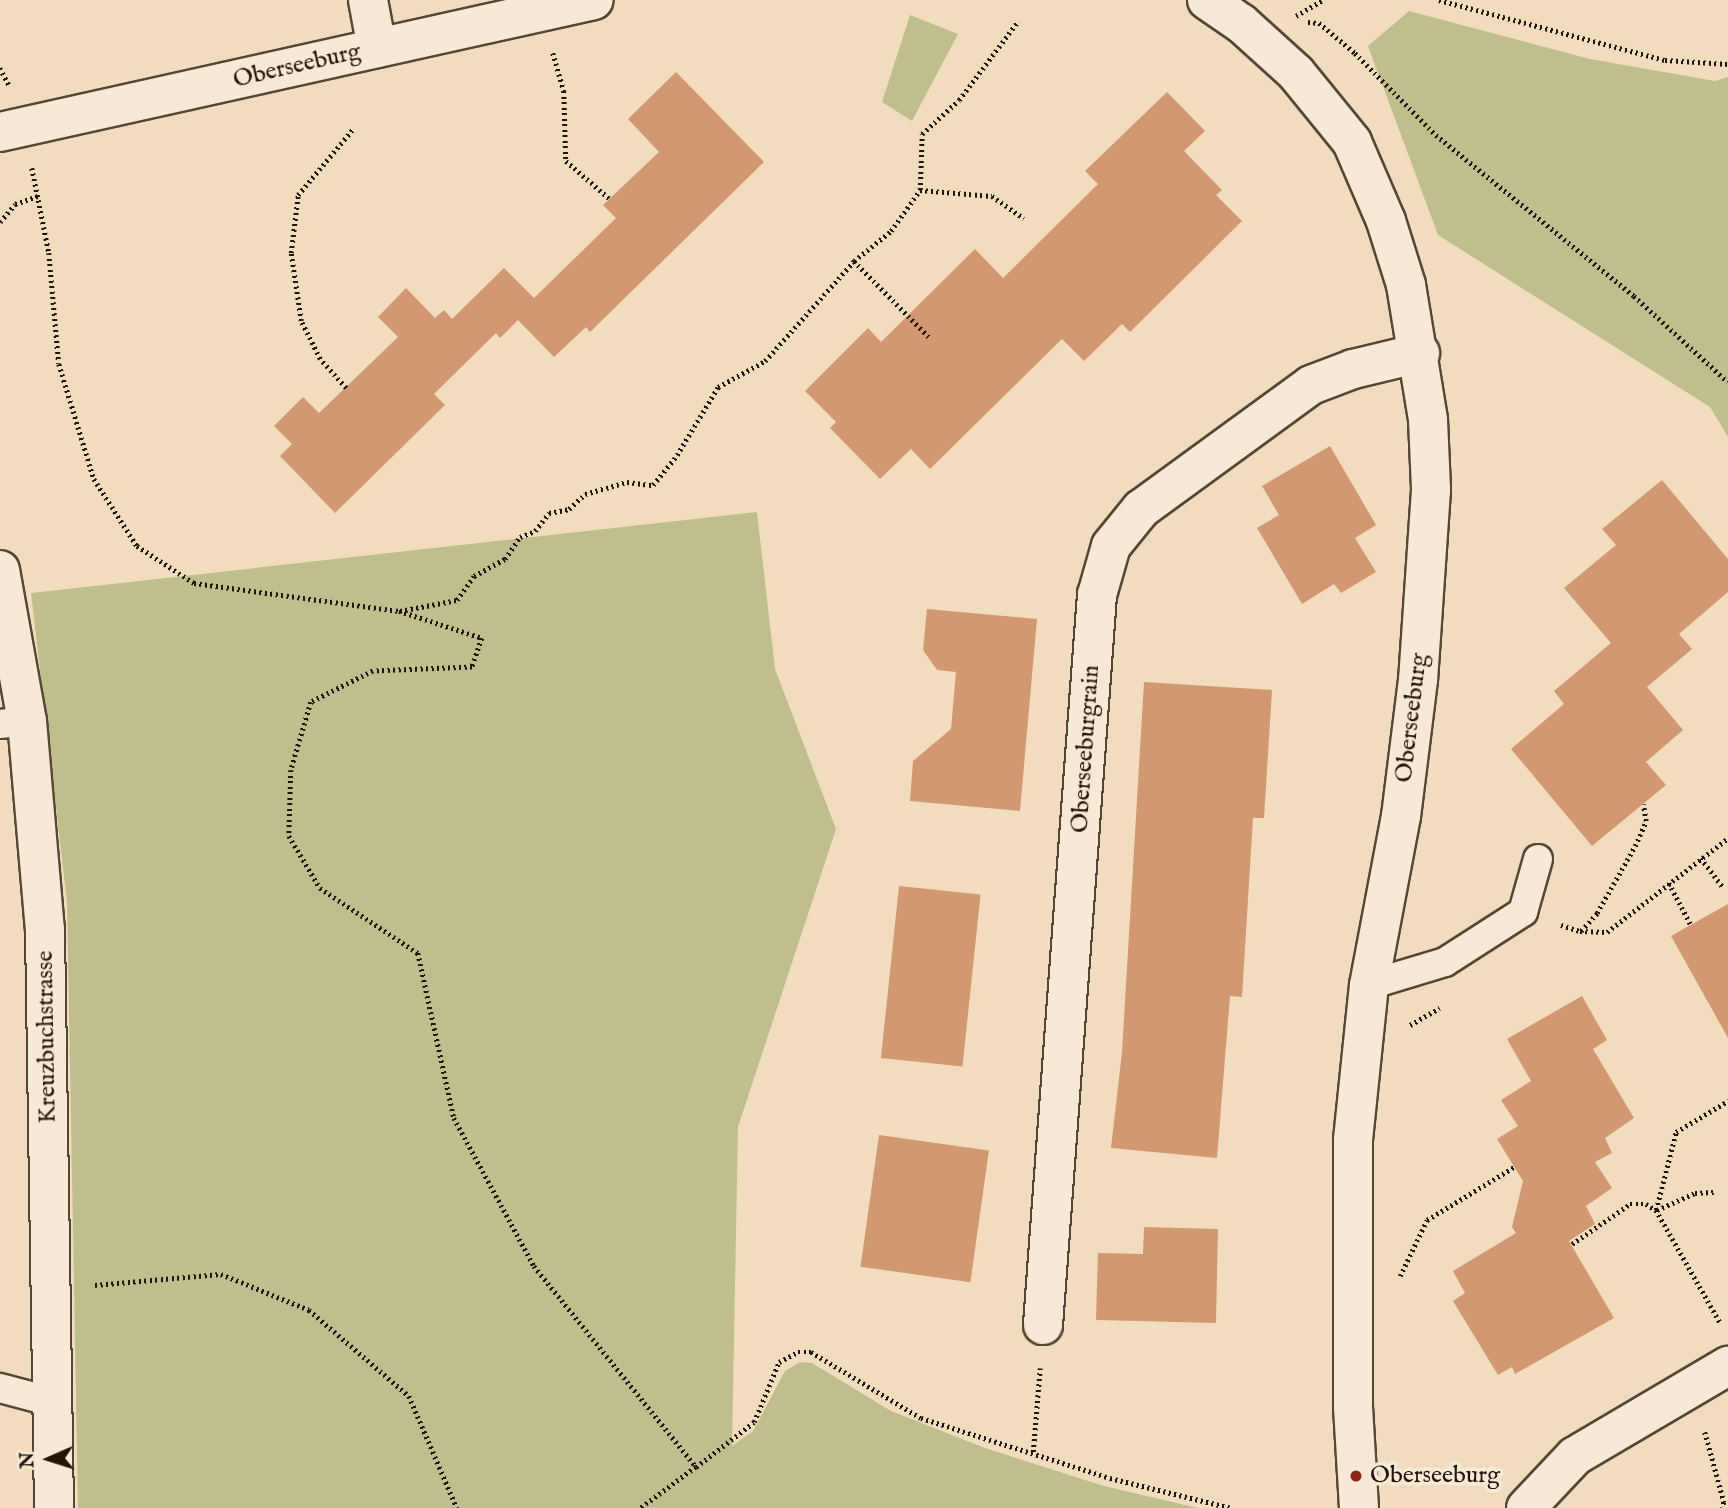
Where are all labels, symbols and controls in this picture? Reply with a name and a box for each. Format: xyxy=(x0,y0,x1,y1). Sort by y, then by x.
street label: Oberseeburg xyxy=(230,37,364,95)
street label: Oberseeburg xyxy=(1390,652,1434,784)
street label: Oberseeburgrain xyxy=(1066,664,1106,834)
street label: Kreuzbuchstrasse xyxy=(31,950,63,1124)
north arrow xyxy=(14,1424,84,1494)
text: N xyxy=(16,1451,40,1469)
place label: Oberseeburg xyxy=(1370,1462,1500,1490)
marker: Oberseeburg xyxy=(1348,1468,1364,1484)

